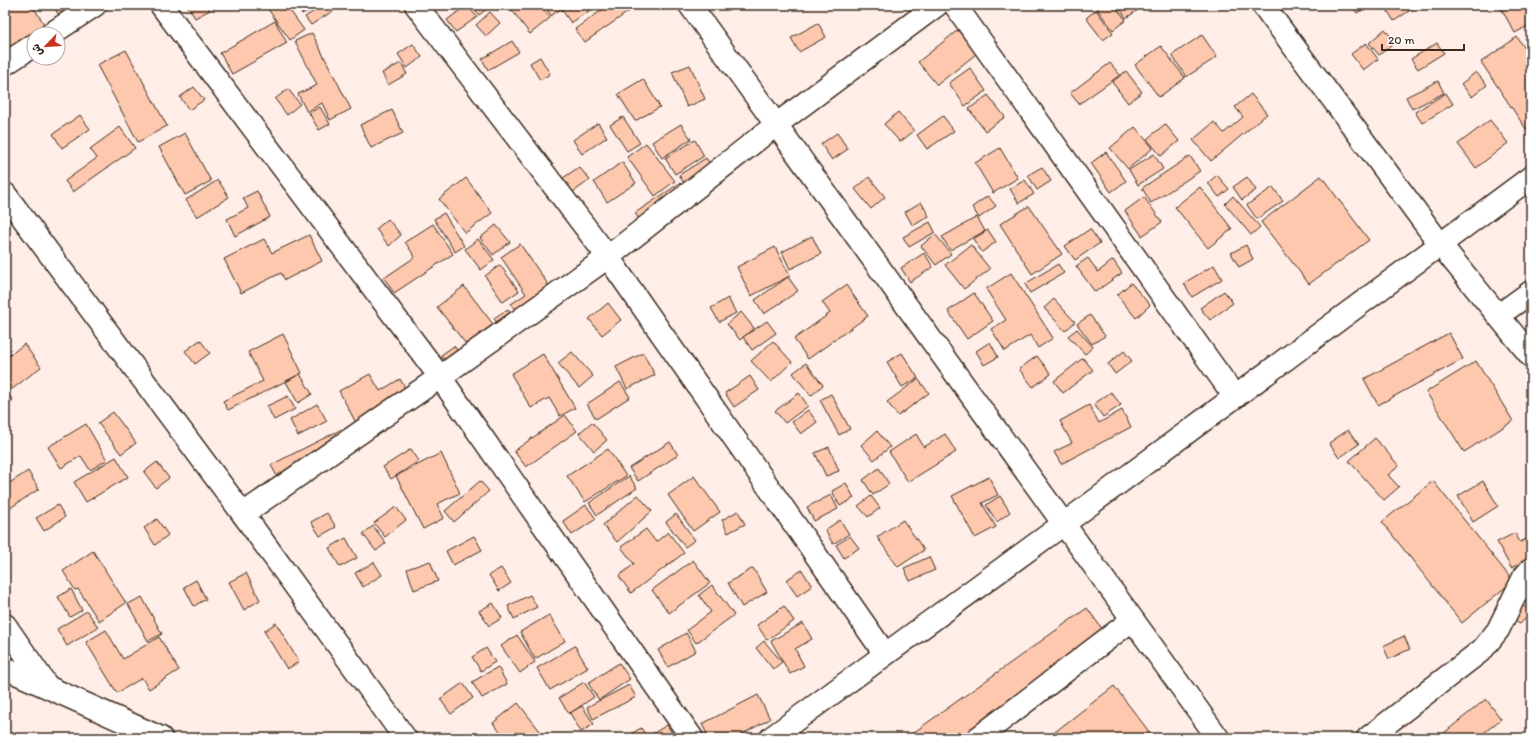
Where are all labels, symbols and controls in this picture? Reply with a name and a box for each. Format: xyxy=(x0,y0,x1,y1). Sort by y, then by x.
north arrow xyxy=(26,26,66,66)
scale bar xyxy=(1382,26,1464,52)
text: 20 m xyxy=(1388,33,1415,47)
text: ش xyxy=(29,42,46,58)

